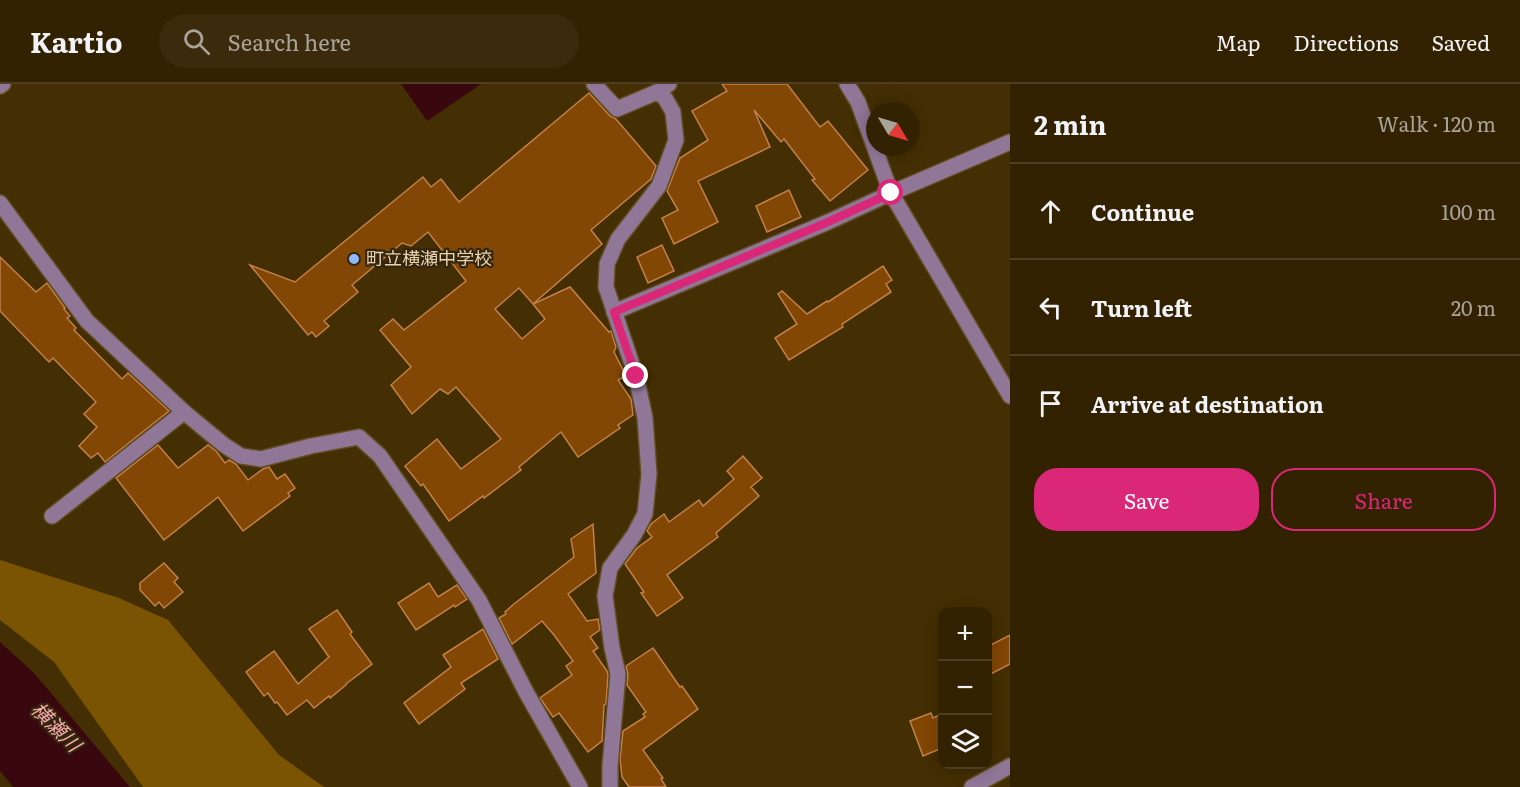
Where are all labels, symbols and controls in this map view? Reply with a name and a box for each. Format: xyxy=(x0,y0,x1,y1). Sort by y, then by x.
search box xyxy=(159,14,579,68)
text: Kartio xyxy=(30,20,123,62)
icon: search xyxy=(180,25,213,58)
text: Search here xyxy=(228,25,351,58)
text: Map xyxy=(1216,26,1261,57)
text: Directions xyxy=(1294,26,1399,57)
text: Saved xyxy=(1432,26,1490,57)
north arrow xyxy=(866,102,920,156)
text: 2 min xyxy=(1034,104,1107,143)
text: Walk · 120 m xyxy=(1377,108,1496,138)
route start xyxy=(877,179,903,205)
icon: ahead xyxy=(1034,195,1067,228)
text: Continue xyxy=(1091,195,1194,228)
text: 100 m xyxy=(1441,196,1496,226)
place label: 町立横瀬中学校 xyxy=(366,244,492,271)
marker: 町立横瀬中学校 xyxy=(347,252,361,266)
icon: left xyxy=(1034,291,1067,324)
text: Turn left xyxy=(1091,291,1192,324)
text: 20 m xyxy=(1451,292,1496,322)
route end xyxy=(622,362,648,388)
icon: arrive xyxy=(1034,387,1067,420)
text: Arrive at destination xyxy=(1091,387,1324,420)
button: Save xyxy=(1034,468,1259,531)
button: Share xyxy=(1271,468,1496,531)
map controls xyxy=(938,607,992,769)
button: + xyxy=(938,607,992,661)
button: − xyxy=(938,661,992,715)
water label: 横瀬川 xyxy=(26,694,91,759)
button: layers xyxy=(938,715,992,769)

